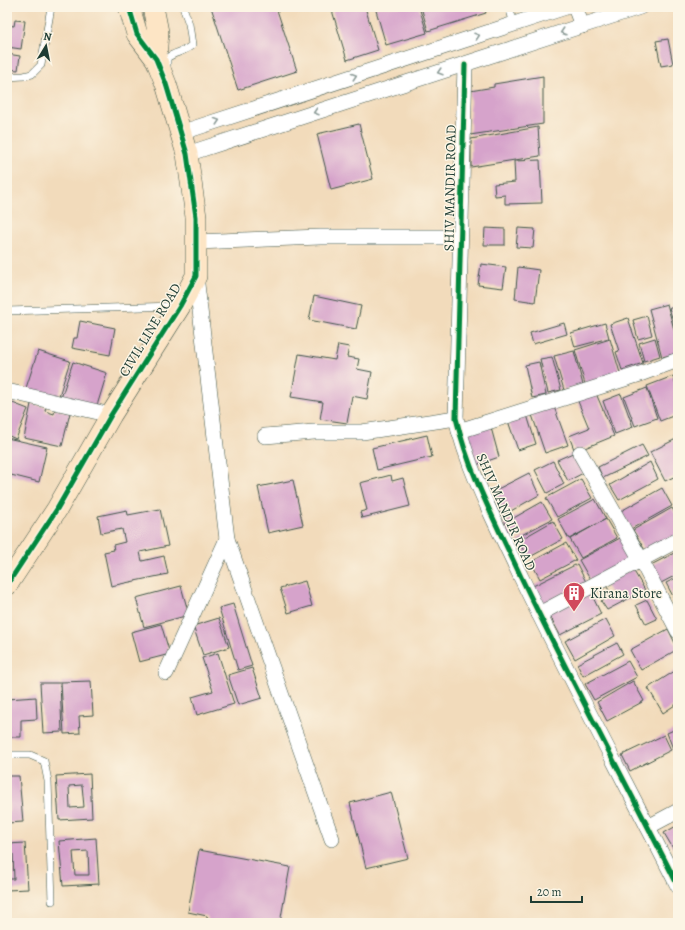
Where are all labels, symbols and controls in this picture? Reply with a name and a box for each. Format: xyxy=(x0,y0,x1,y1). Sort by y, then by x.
north arrow xyxy=(26,26,66,66)
one-way arrow xyxy=(560,28,567,36)
text: N xyxy=(42,29,53,45)
one-way arrow xyxy=(473,32,480,40)
one-way arrow xyxy=(436,67,443,76)
one-way arrow xyxy=(350,72,357,81)
one-way arrow xyxy=(312,107,319,116)
one-way arrow xyxy=(213,117,220,126)
street label: SHIV MANDIR ROAD xyxy=(439,124,461,251)
street label: CIVIL LINE ROAD xyxy=(114,279,186,380)
street label: SHIV MANDIR ROAD xyxy=(472,450,540,574)
building icon: Kirana Store xyxy=(561,580,587,613)
place label: Kirana Store xyxy=(590,584,662,603)
scale bar xyxy=(531,878,582,904)
text: 20 m xyxy=(537,884,561,900)

